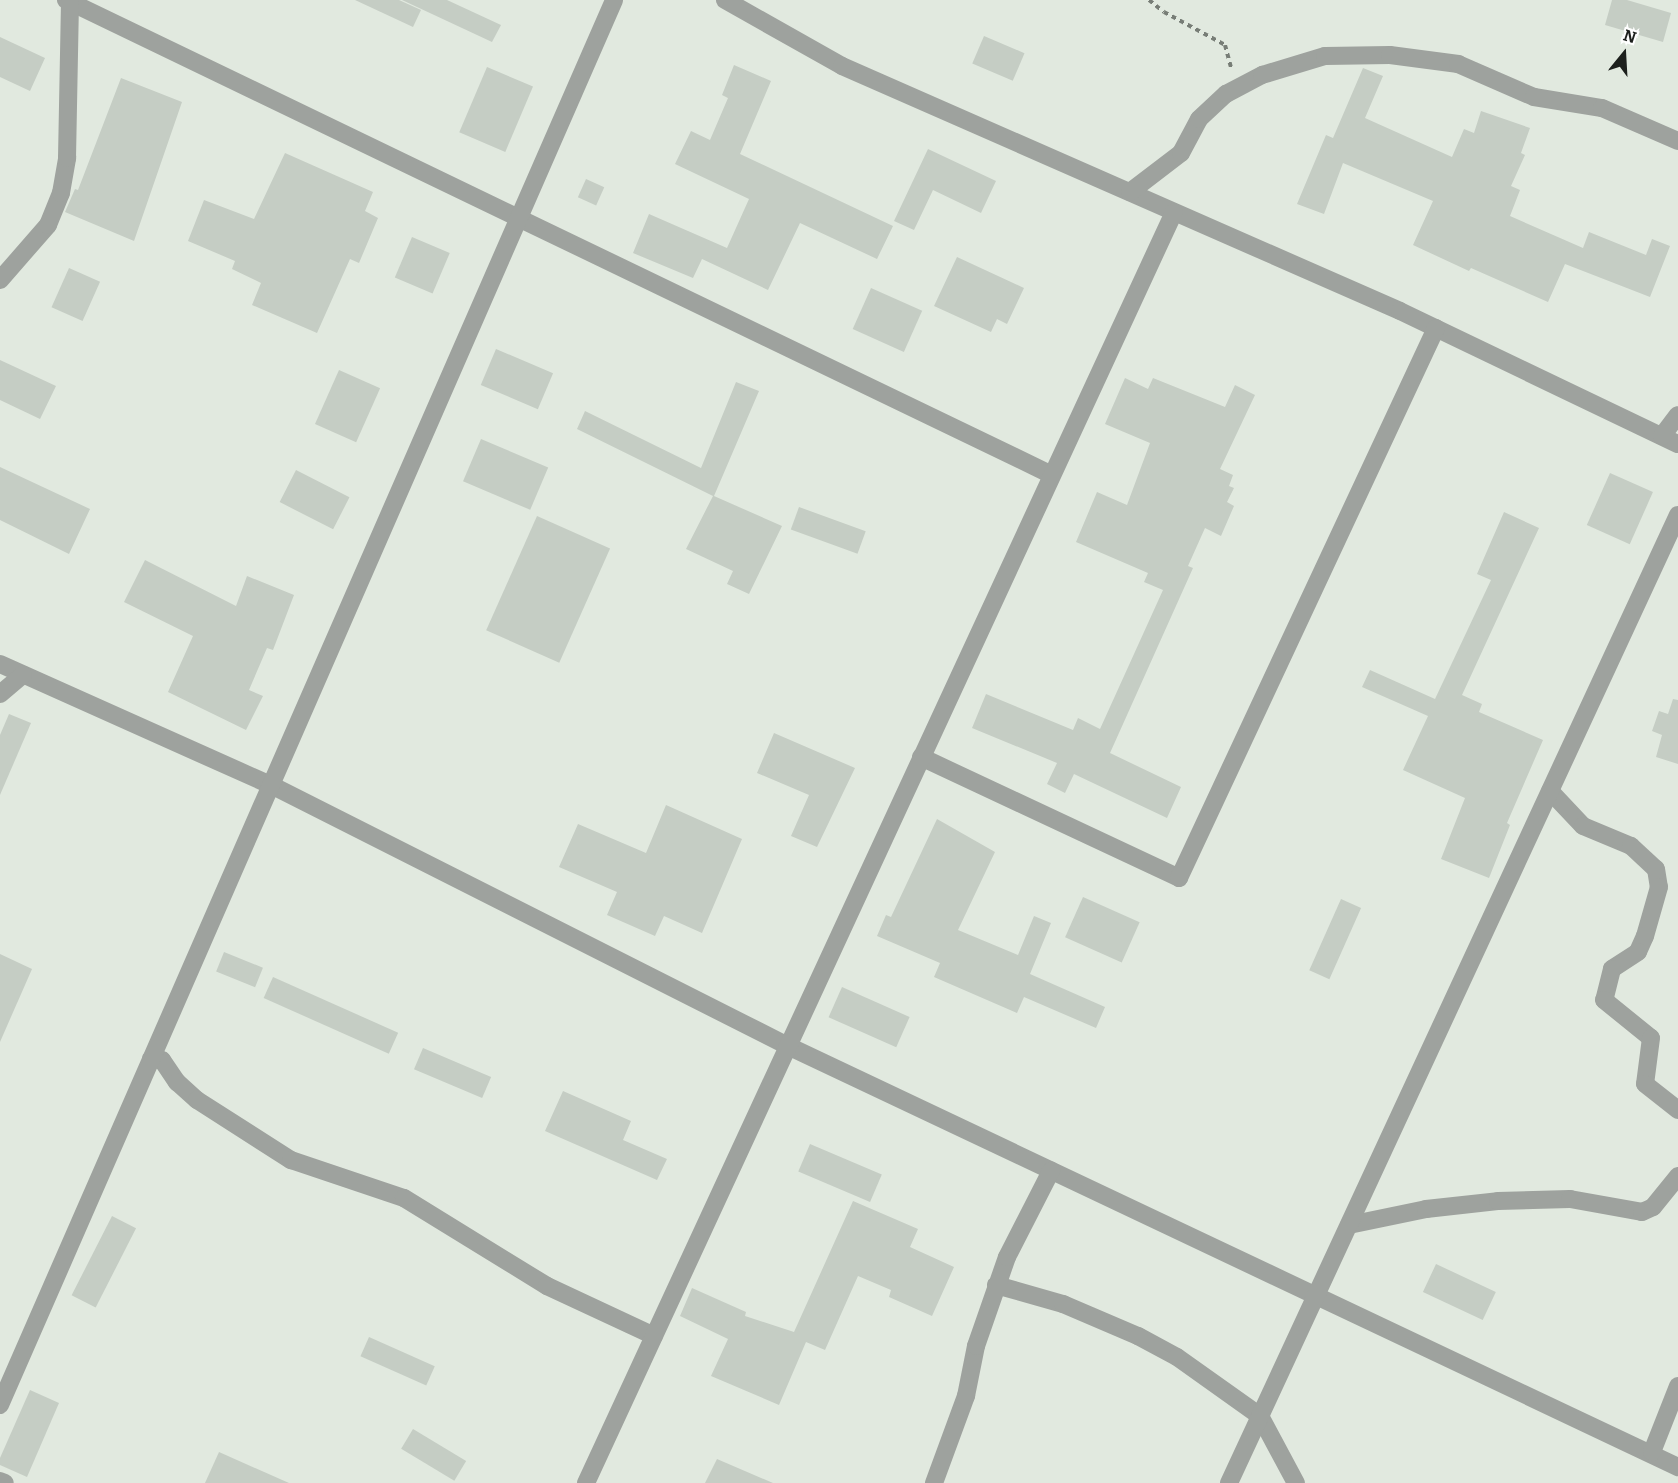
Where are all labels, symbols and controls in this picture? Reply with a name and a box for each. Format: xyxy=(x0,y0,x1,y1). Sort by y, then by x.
north arrow xyxy=(1594,24,1654,84)
text: N xyxy=(1621,25,1639,47)

